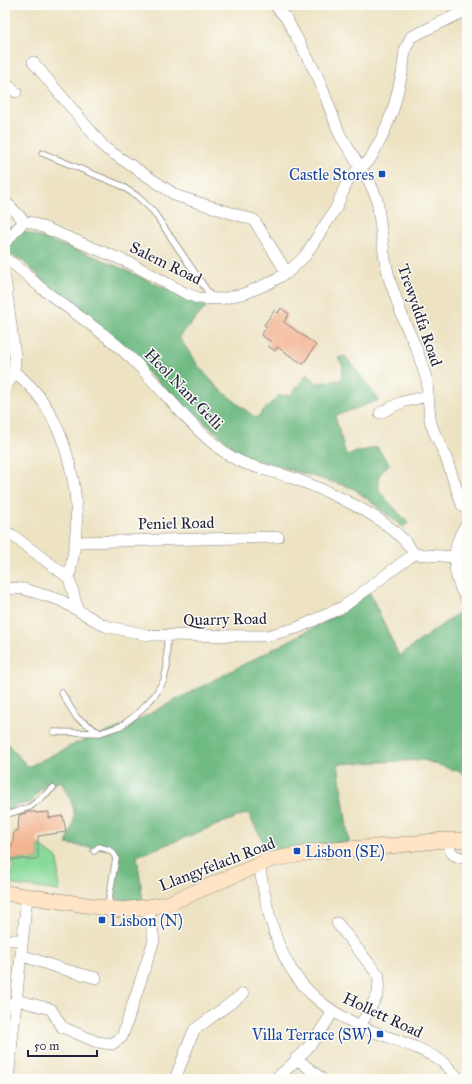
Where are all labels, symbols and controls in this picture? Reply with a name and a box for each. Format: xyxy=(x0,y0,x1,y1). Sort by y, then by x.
place label: Castle Stores xyxy=(289,165,374,184)
marker: Castle Stores xyxy=(377,169,387,179)
street label: Salem Road xyxy=(127,237,205,289)
street label: Trewyddfa Road xyxy=(394,261,446,369)
street label: Heol Nant Gelli xyxy=(141,345,228,434)
street label: Peniel Road xyxy=(137,513,215,533)
street label: Quarry Road xyxy=(183,609,267,629)
street label: Llangyfelach Road xyxy=(156,833,278,896)
place label: Lisbon (SE) xyxy=(305,842,385,862)
marker: Lisbon (SE) xyxy=(292,846,302,856)
place label: Lisbon (N) xyxy=(110,911,183,931)
marker: Lisbon (N) xyxy=(97,915,107,925)
street label: Hollett Road xyxy=(340,988,426,1042)
place label: Villa Terrace (SW) xyxy=(251,1025,372,1045)
marker: Villa Terrace (SW) xyxy=(375,1029,385,1039)
scale bar xyxy=(28,1032,97,1058)
text: 50 m xyxy=(34,1039,59,1053)

